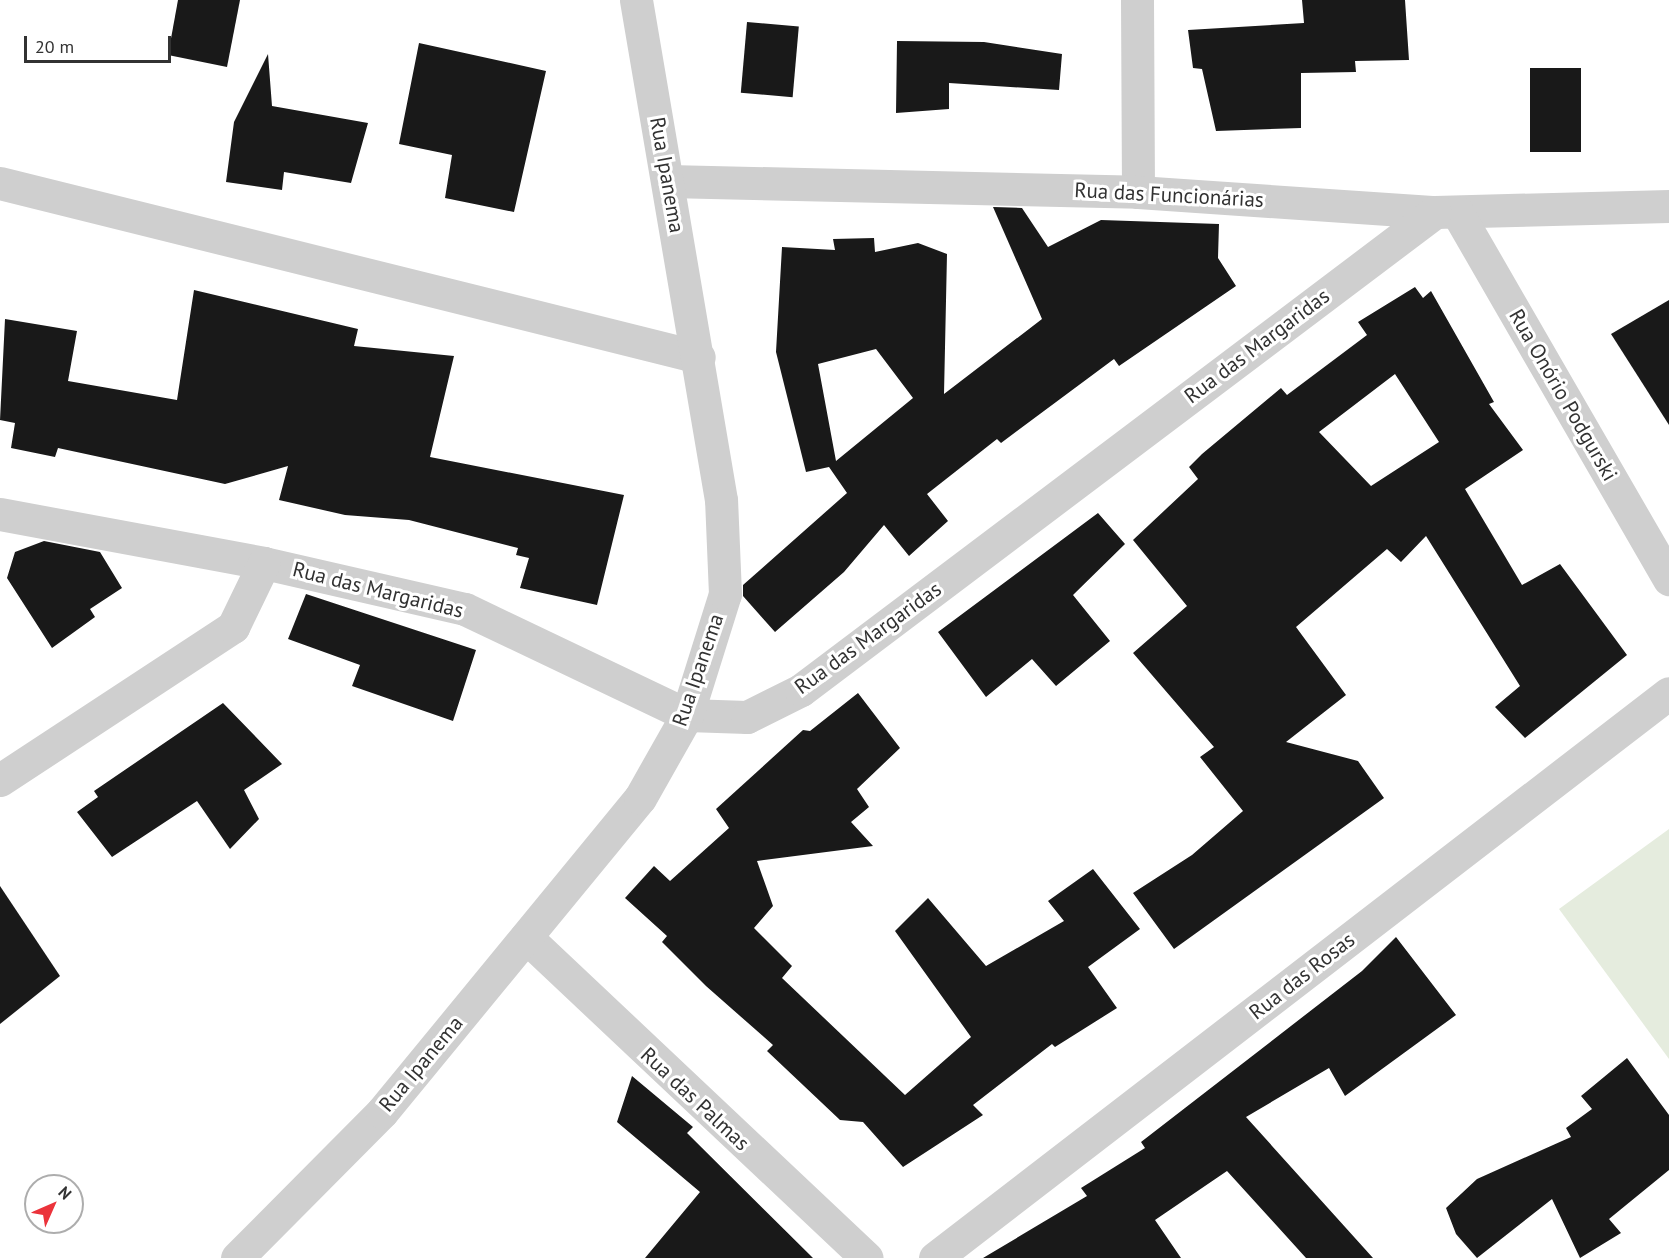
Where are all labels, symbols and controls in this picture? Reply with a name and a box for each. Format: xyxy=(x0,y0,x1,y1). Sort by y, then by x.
scale bar xyxy=(27,24,174,62)
text: 20 m xyxy=(35,35,74,58)
street label: Rua Ipanema xyxy=(644,115,690,235)
street label: Rua das Funcionárias xyxy=(1074,177,1264,213)
street label: Rua das Margaridas xyxy=(1180,283,1334,409)
street label: Rua Onório Podgurski xyxy=(1504,305,1622,485)
street label: Rua das Margaridas xyxy=(290,557,466,623)
street label: Rua das Margaridas xyxy=(790,576,946,700)
street label: Rua Ipanema xyxy=(667,611,729,729)
street label: Rua das Rosas xyxy=(1244,927,1360,1025)
street label: Rua Ipanema xyxy=(374,1011,468,1117)
street label: Rua das Palmas xyxy=(635,1042,755,1156)
north arrow xyxy=(24,1174,84,1234)
text: N xyxy=(55,1182,76,1203)

